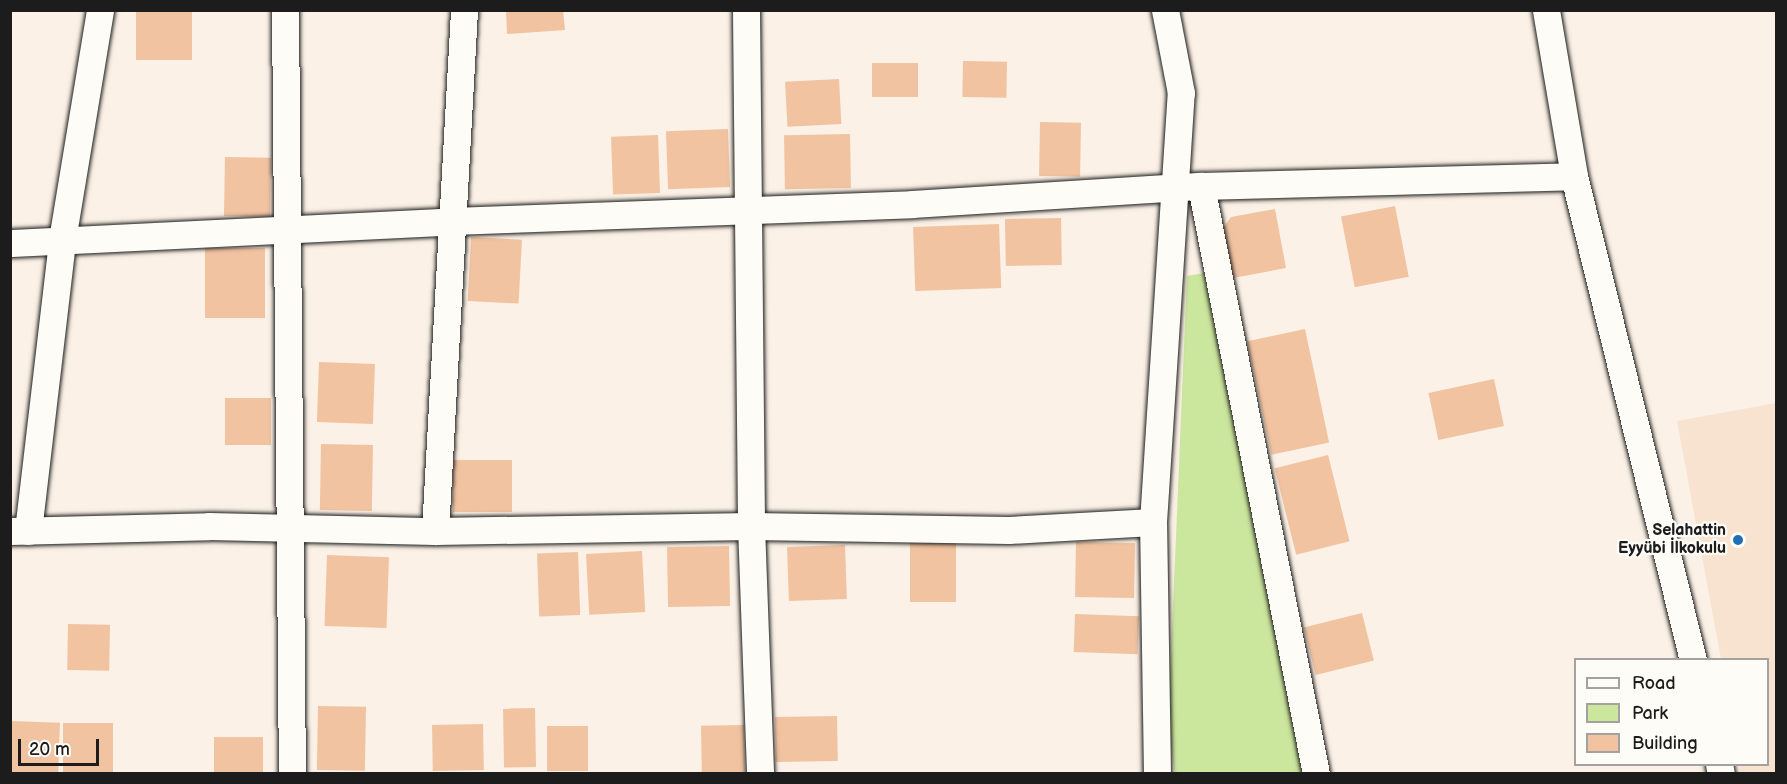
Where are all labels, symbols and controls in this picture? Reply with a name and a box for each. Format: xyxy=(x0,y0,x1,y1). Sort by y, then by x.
place label: Selahattin Eyyübi İlkokulu xyxy=(1618,521,1726,559)
marker: Selahattin Eyyübi İlkokulu xyxy=(1731,533,1745,547)
legend xyxy=(1574,658,1769,766)
text: Road xyxy=(1632,673,1676,694)
text: Park xyxy=(1632,703,1668,724)
scale bar xyxy=(21,727,102,765)
text: Building xyxy=(1632,733,1698,754)
text: 20 m xyxy=(29,739,70,760)

